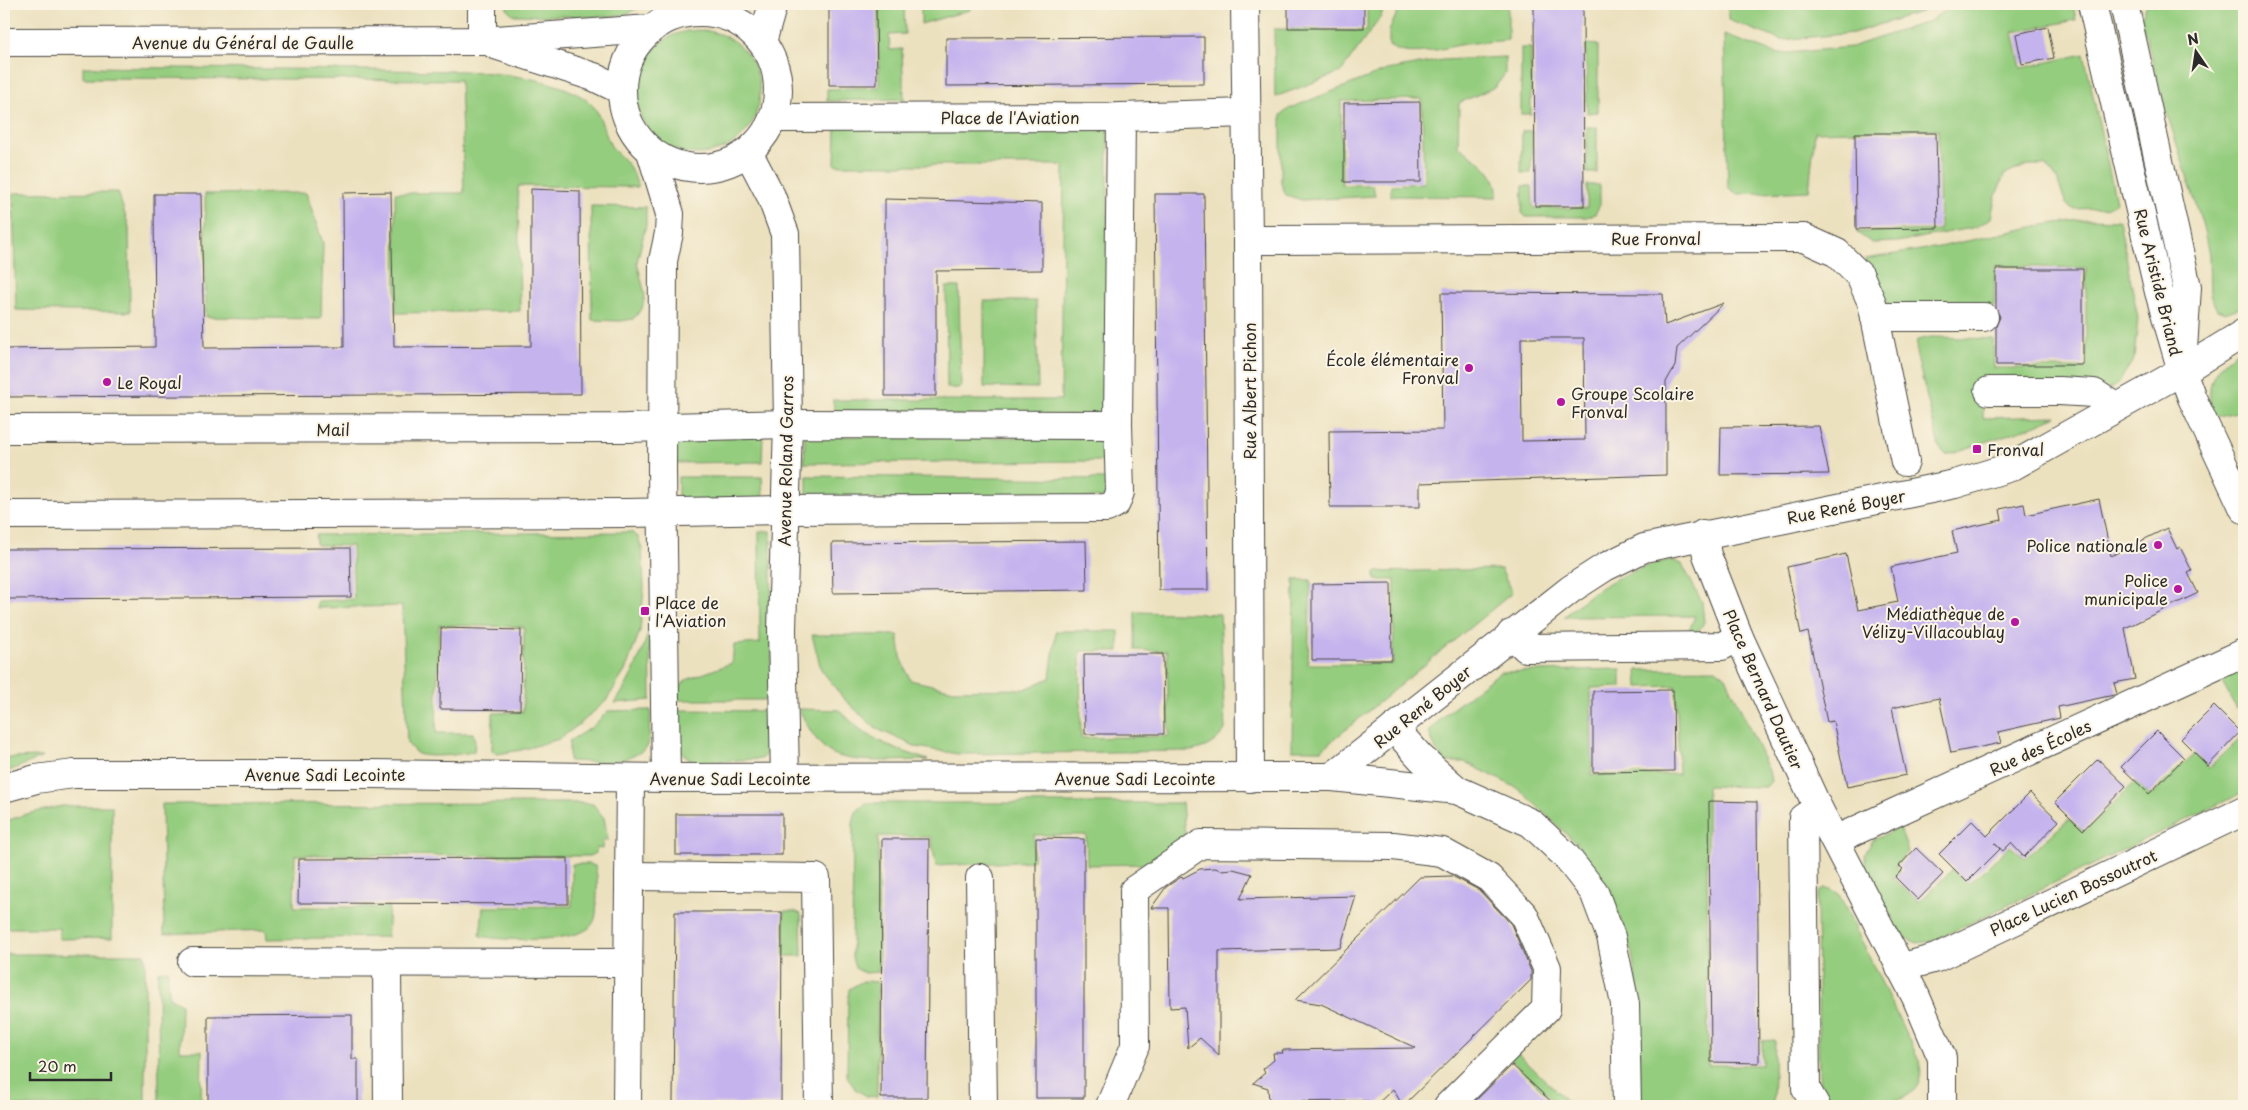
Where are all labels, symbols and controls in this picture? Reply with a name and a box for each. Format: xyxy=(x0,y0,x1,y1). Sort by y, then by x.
text: N xyxy=(2185,27,2201,50)
north arrow xyxy=(2170,28,2220,78)
street label: Avenue du Général de Gaulle xyxy=(132,30,354,54)
street label: Place de l'Aviation xyxy=(940,105,1080,129)
street label: Rue Aristide Briand xyxy=(2129,206,2189,358)
street label: Rue Fronval xyxy=(1611,226,1701,250)
street label: Rue Albert Pichon xyxy=(1237,322,1261,460)
place label: École élémentaire Fronval xyxy=(1326,347,1459,389)
marker: École élémentaire Fronval xyxy=(1463,362,1475,374)
place label: Le Royal xyxy=(117,370,182,394)
street label: Avenue Roland Garros xyxy=(772,375,798,547)
marker: Le Royal xyxy=(101,376,113,388)
place label: Groupe Scolaire Fronval xyxy=(1571,381,1694,423)
marker: Groupe Scolaire Fronval xyxy=(1555,396,1567,408)
street label: Mail xyxy=(316,417,350,441)
place label: Fronval xyxy=(1987,437,2044,461)
marker: Fronval xyxy=(1971,443,1983,455)
street label: Rue René Boyer xyxy=(1785,483,1908,529)
place label: Police nationale xyxy=(2026,533,2148,557)
marker: Police nationale xyxy=(2152,539,2164,551)
place label: Police municipale xyxy=(2084,568,2168,610)
marker: Police municipale xyxy=(2172,583,2184,595)
place label: Place de l'Aviation xyxy=(655,590,726,632)
place label: Médiathèque de Vélizy-Villacoublay xyxy=(1862,601,2005,643)
marker: Place de l'Aviation xyxy=(639,605,651,617)
street label: Place Bernard Dautier xyxy=(1718,605,1810,774)
marker: Médiathèque de Vélizy-Villacoublay xyxy=(2009,616,2021,628)
street label: Rue René Boyer xyxy=(1368,658,1477,753)
street label: Rue des Écoles xyxy=(1985,713,2095,781)
street label: Avenue Sadi Lecointe xyxy=(244,762,406,786)
street label: Avenue Sadi Lecointe xyxy=(649,766,811,790)
street label: Avenue Sadi Lecointe xyxy=(1054,766,1216,790)
street label: Place Lucien Bossoutrot xyxy=(1985,842,2161,941)
scale bar xyxy=(30,1050,111,1082)
text: 20 m xyxy=(38,1054,77,1077)

